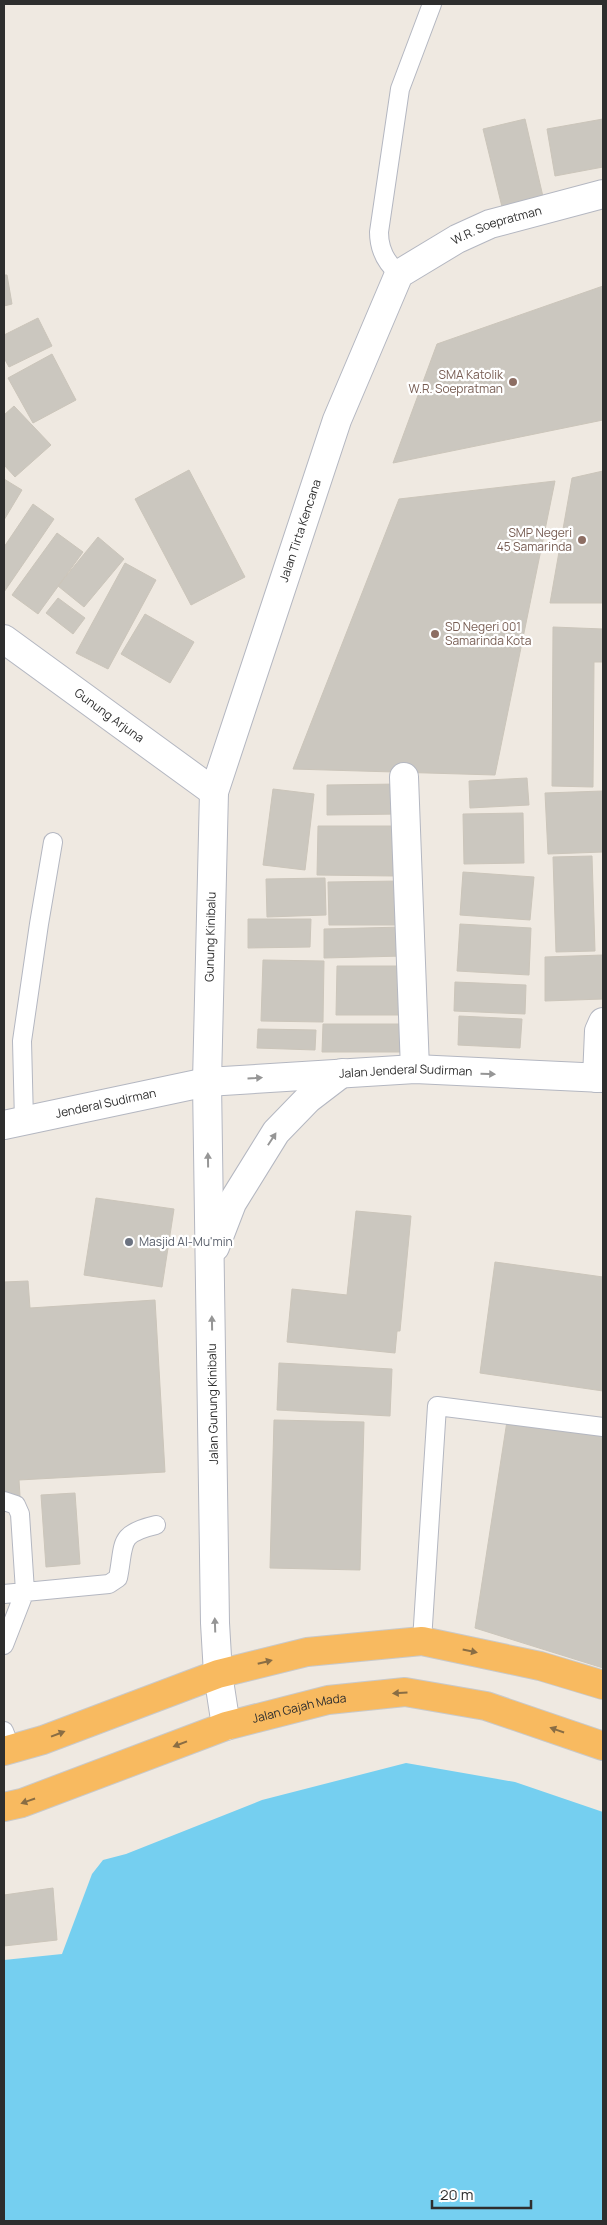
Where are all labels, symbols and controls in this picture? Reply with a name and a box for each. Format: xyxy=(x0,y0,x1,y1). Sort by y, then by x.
street label: W.R. Soepratman xyxy=(448,202,543,249)
place label: SMA Katolik W.R. Soepratman xyxy=(408,366,504,397)
marker: SMA Katolik W.R. Soepratman xyxy=(507,376,519,388)
street label: Jalan Tirta Kencana xyxy=(275,477,325,584)
place label: SMP Negeri 45 Samarinda xyxy=(497,524,572,555)
marker: SMP Negeri 45 Samarinda xyxy=(576,534,588,546)
place label: SD Negeri 001 Samarinda Kota xyxy=(445,618,532,649)
marker: SD Negeri 001 Samarinda Kota xyxy=(429,628,441,640)
street label: Gunung Arjuna xyxy=(71,684,148,746)
street label: Gunung Kinibalu xyxy=(200,892,220,982)
street label: Jalan Jenderal Sudirman xyxy=(338,1060,473,1082)
one-way arrow xyxy=(480,1070,496,1078)
one-way arrow xyxy=(248,1074,264,1082)
street label: Jenderal Sudirman xyxy=(54,1084,158,1122)
one-way arrow xyxy=(267,1133,277,1146)
one-way arrow xyxy=(204,1152,212,1168)
place label: Masjid Al-Mu'min xyxy=(139,1233,233,1250)
marker: Masjid Al-Mu'min xyxy=(123,1236,135,1248)
one-way arrow xyxy=(207,1314,215,1330)
street label: Jalan Gunung Kinibalu xyxy=(203,1343,222,1465)
one-way arrow xyxy=(211,1617,219,1633)
one-way arrow xyxy=(463,1647,478,1655)
one-way arrow xyxy=(258,1658,273,1666)
street label: Jalan Gajah Mada xyxy=(250,1689,347,1727)
one-way arrow xyxy=(391,1689,407,1697)
one-way arrow xyxy=(549,1726,564,1734)
one-way arrow xyxy=(51,1730,65,1738)
one-way arrow xyxy=(172,1740,187,1748)
one-way arrow xyxy=(20,1797,35,1805)
scale bar xyxy=(432,2178,531,2210)
text: 20 m xyxy=(440,2184,473,2205)

